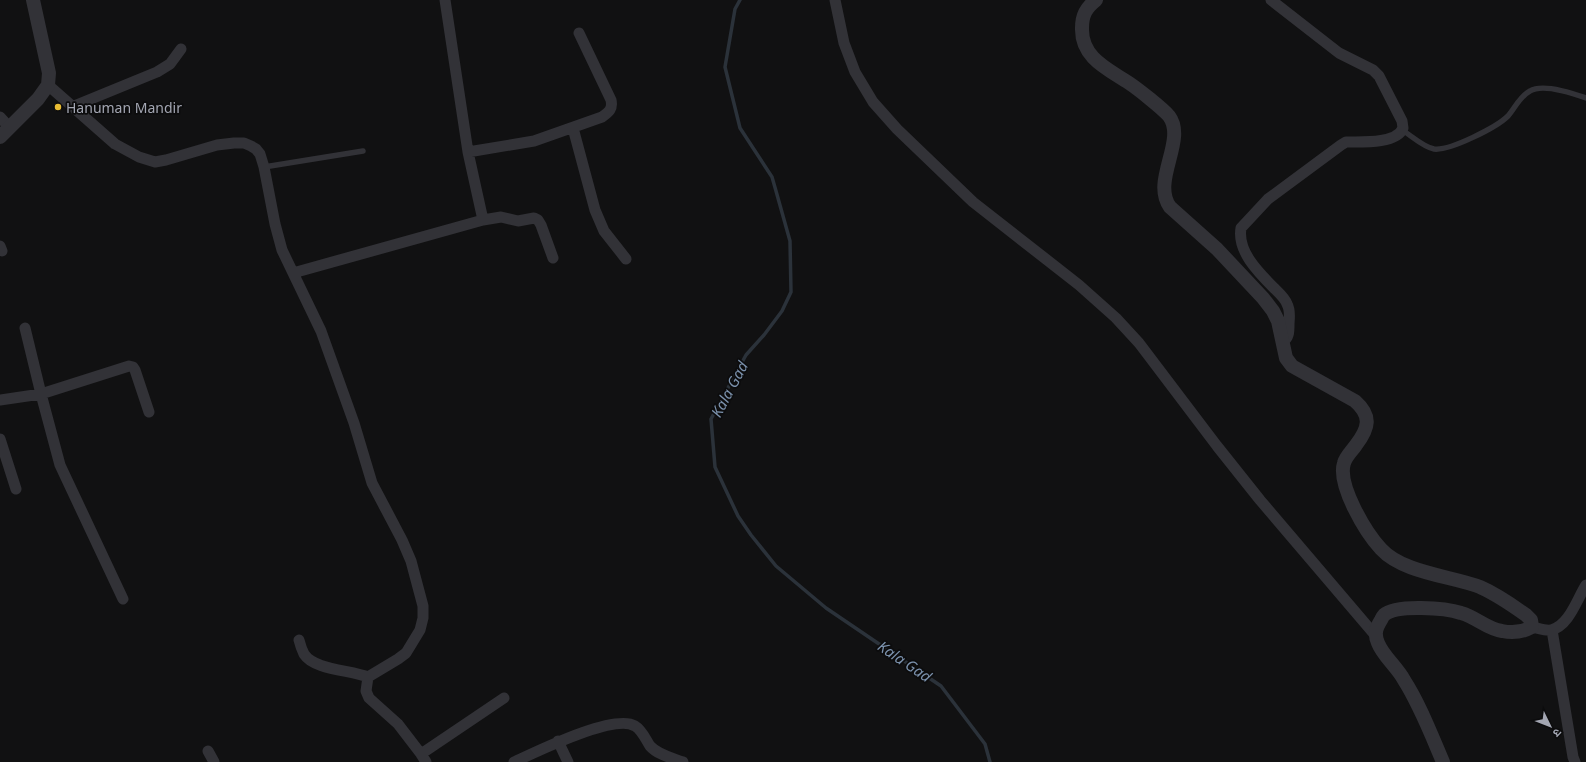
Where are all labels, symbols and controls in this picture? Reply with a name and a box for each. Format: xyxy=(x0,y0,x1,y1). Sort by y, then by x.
place label: Hanuman Mandir xyxy=(66,98,182,117)
marker: Hanuman Mandir xyxy=(53,102,63,112)
water label: Kala Gad xyxy=(706,357,752,420)
water label: Kala Gad xyxy=(874,636,936,686)
north arrow xyxy=(1530,706,1570,746)
text: उ xyxy=(1550,726,1565,741)

